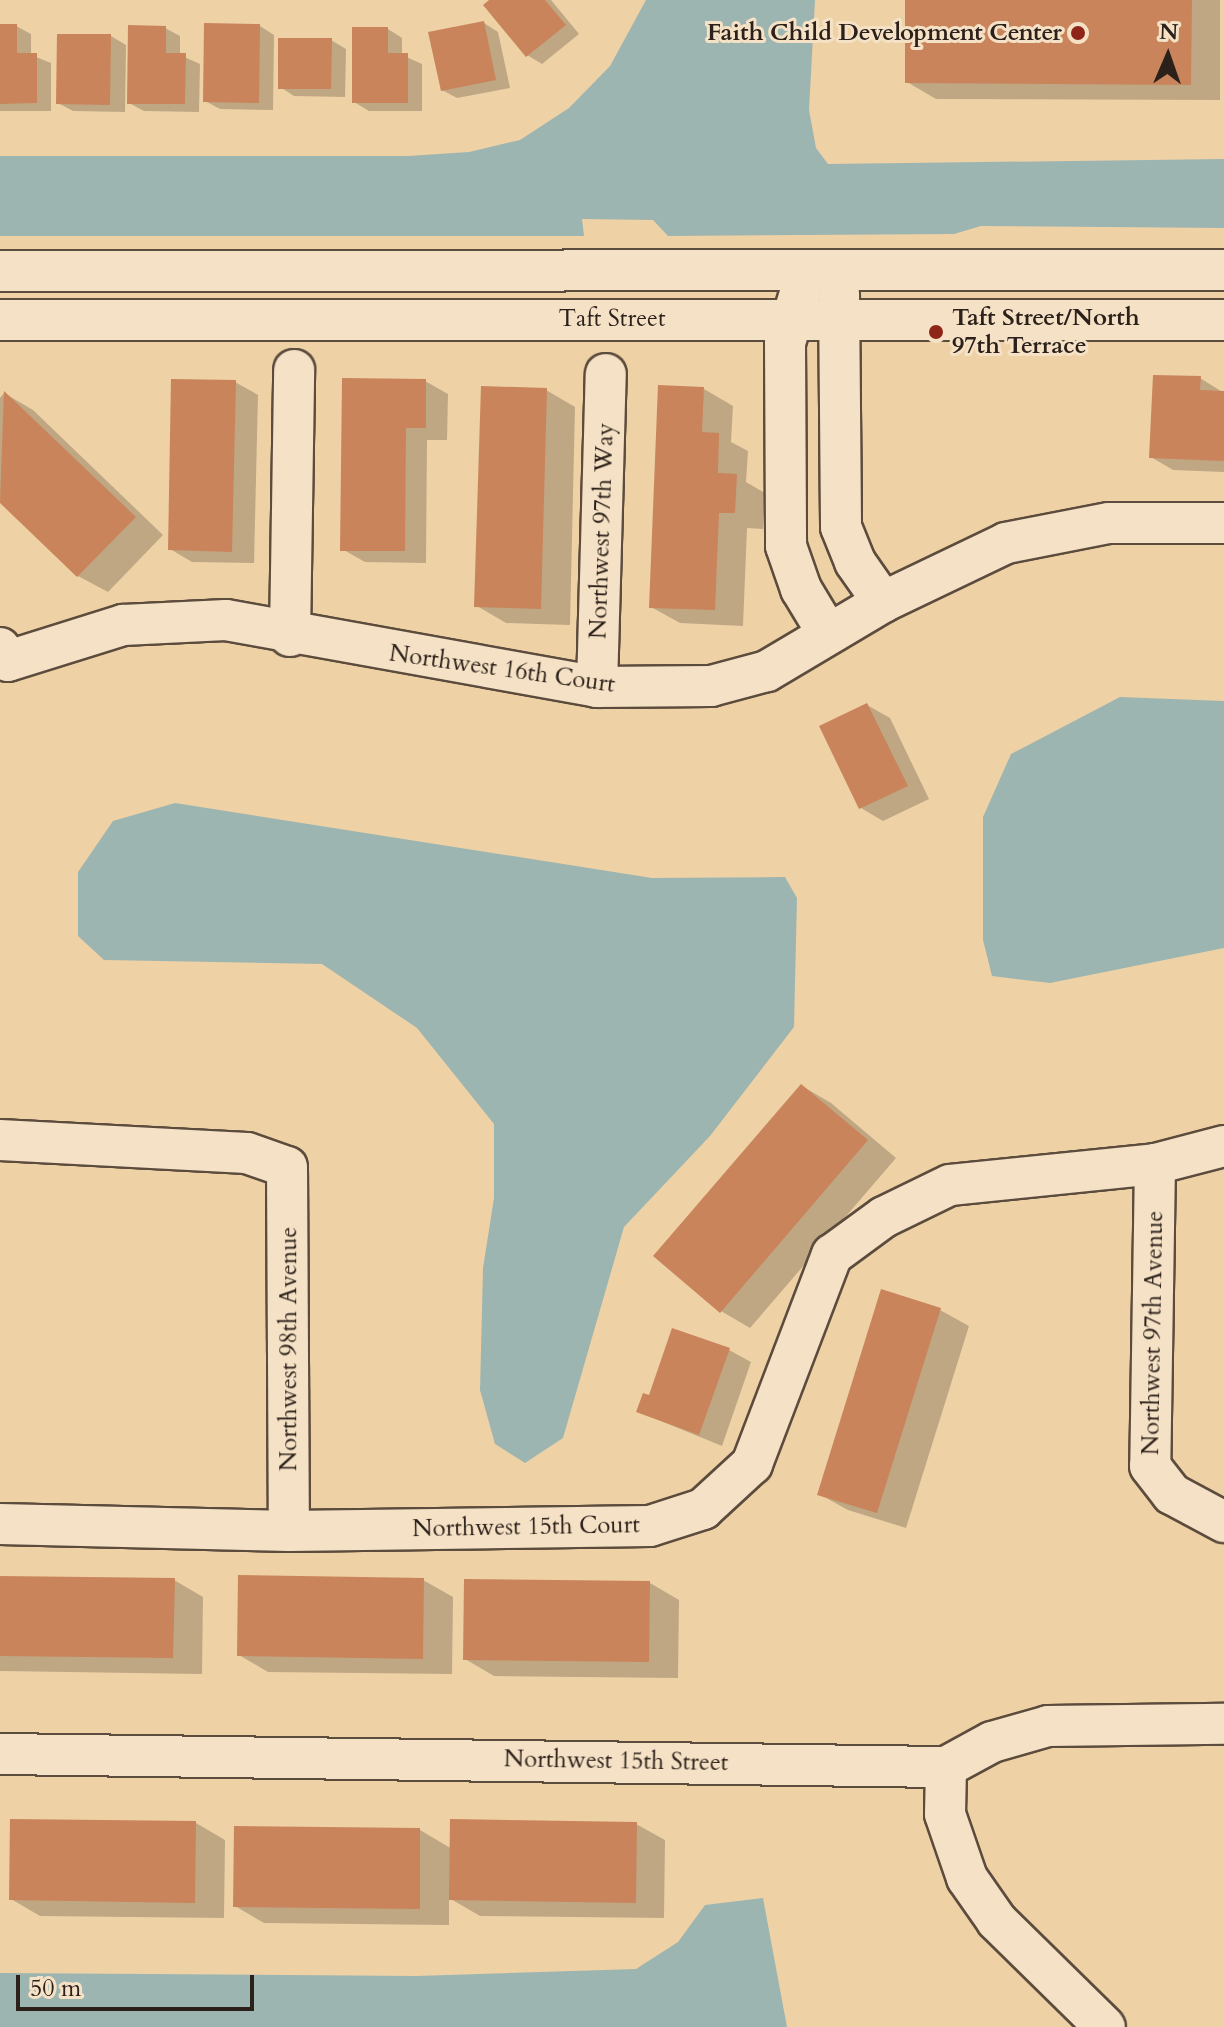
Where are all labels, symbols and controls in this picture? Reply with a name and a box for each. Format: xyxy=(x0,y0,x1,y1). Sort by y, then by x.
north arrow xyxy=(1128,16,1208,96)
text: N xyxy=(1159,17,1179,47)
place label: Faith Child Development Center xyxy=(707,19,1062,47)
marker: Faith Child Development Center xyxy=(1069,24,1087,42)
place label: Taft Street/North 97th Terrace xyxy=(952,304,1140,360)
street label: Taft Street xyxy=(558,305,666,333)
marker: Taft Street/North 97th Terrace xyxy=(927,323,945,341)
street label: Northwest 97th Way xyxy=(584,422,620,640)
street label: Northwest 16th Court xyxy=(387,639,617,699)
street label: Northwest 97th Avenue xyxy=(1136,1210,1170,1456)
street label: Northwest 98th Avenue xyxy=(275,1227,303,1471)
street label: Northwest 15th Court xyxy=(412,1511,640,1543)
street label: Northwest 15th Street xyxy=(503,1745,729,1777)
scale bar xyxy=(20,1959,258,2009)
text: 50 m xyxy=(30,1972,81,2005)

